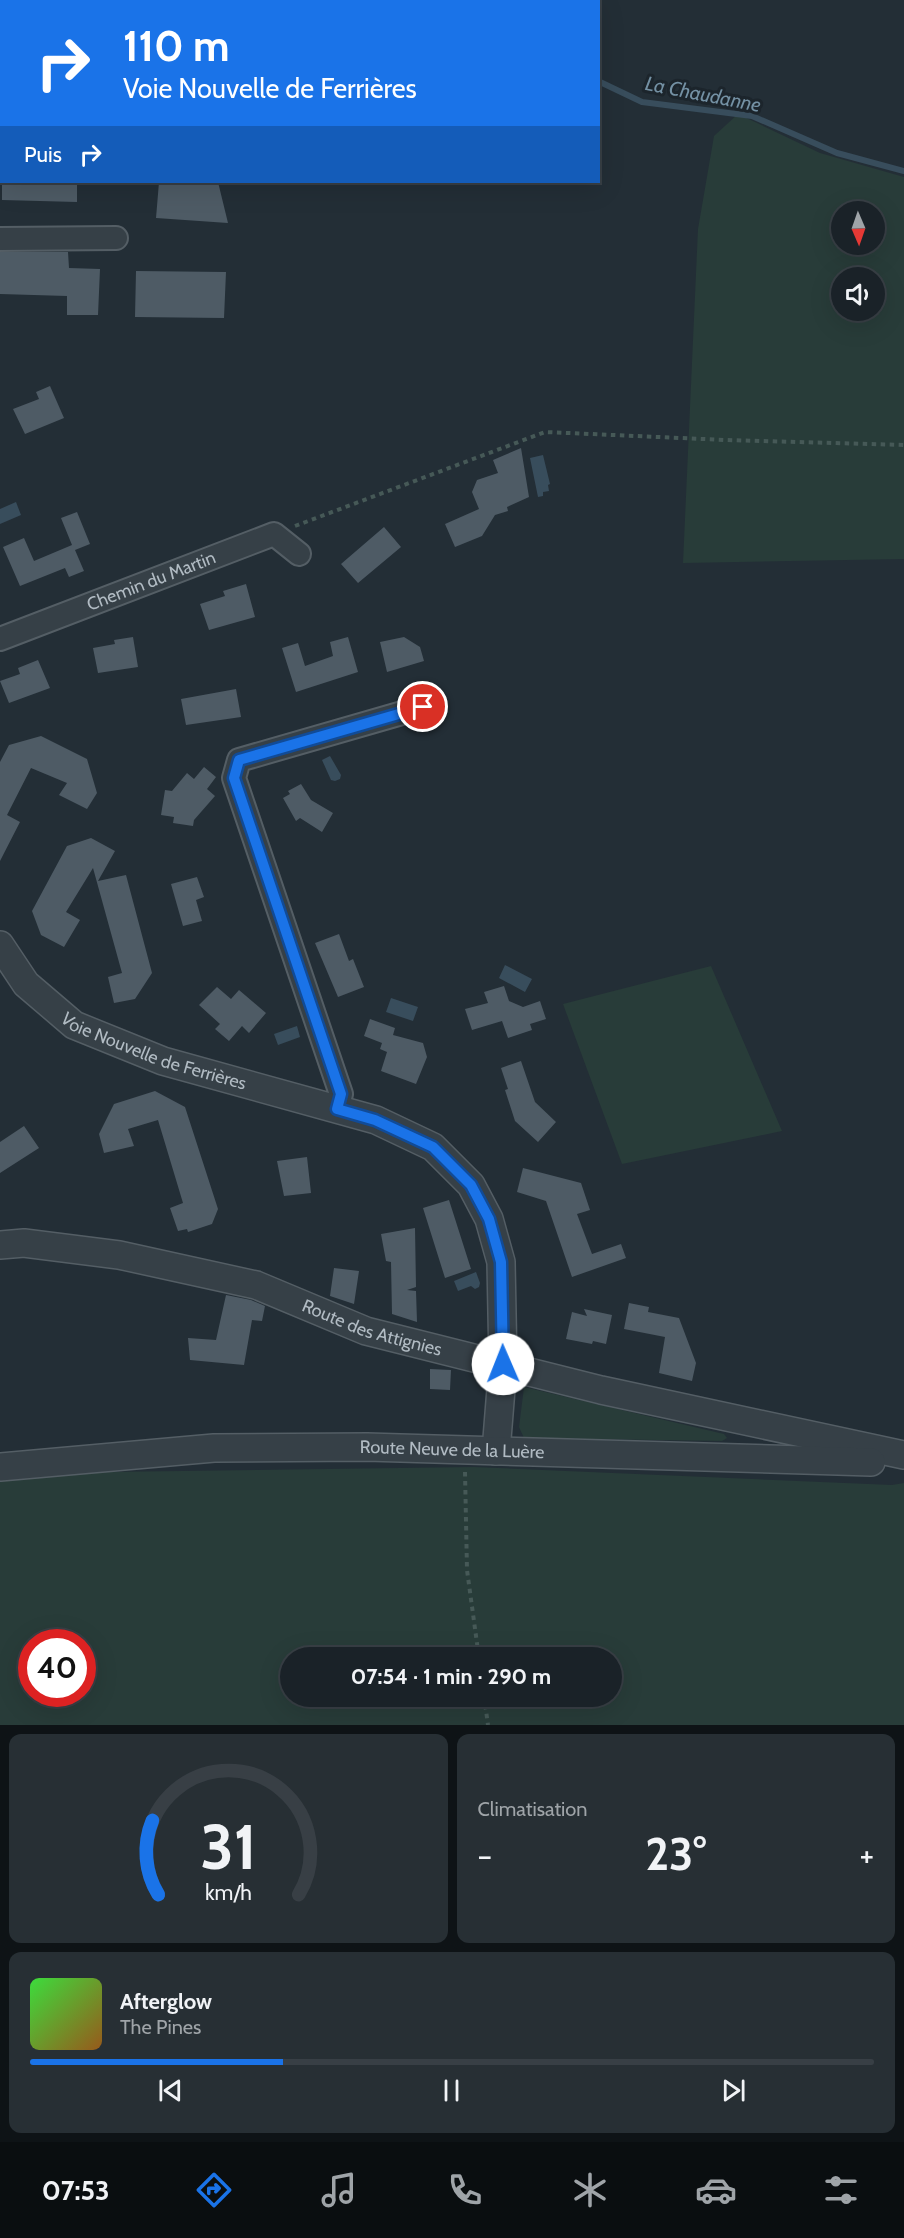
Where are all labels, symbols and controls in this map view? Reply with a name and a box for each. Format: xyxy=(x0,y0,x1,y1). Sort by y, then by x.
text: 110 m xyxy=(123,20,230,72)
icon: right xyxy=(24,24,102,102)
water label: La Chaudanne xyxy=(643,71,763,117)
text: Voie Nouvelle de Ferrières xyxy=(123,72,417,105)
icon: right xyxy=(74,138,107,171)
text: Puis xyxy=(24,141,62,168)
north arrow xyxy=(831,201,885,255)
map controls xyxy=(831,201,885,321)
button: sound xyxy=(831,267,885,321)
street label: Chemin du Martin xyxy=(84,546,219,616)
pin xyxy=(397,681,448,732)
icon: arrive xyxy=(406,690,439,723)
street label: Voie Nouvelle de Ferrières xyxy=(56,1008,249,1095)
street label: Route des Attignies xyxy=(299,1294,444,1361)
position arrow xyxy=(471,1332,535,1396)
street label: Route Neuve de la Luère xyxy=(360,1436,545,1463)
speed limit sign: 40 xyxy=(18,1629,96,1707)
text: 07:54 · 1 min · 290 m xyxy=(351,1663,551,1690)
text: Climatisation xyxy=(478,1797,588,1821)
text: 31 xyxy=(200,1809,257,1885)
text: 23° xyxy=(645,1827,706,1881)
text: − xyxy=(478,1835,492,1875)
text: + xyxy=(859,1835,874,1875)
text: km/h xyxy=(205,1880,252,1906)
text: Afterglow xyxy=(120,1988,212,2015)
text: The Pines xyxy=(120,2015,201,2039)
icon: previous xyxy=(154,2074,187,2107)
icon: pause xyxy=(435,2074,468,2107)
icon: next xyxy=(717,2074,750,2107)
icon: directions xyxy=(193,2169,235,2211)
icon: music xyxy=(318,2169,360,2211)
icon: phone xyxy=(444,2169,486,2211)
icon: climate xyxy=(569,2169,611,2211)
icon: car xyxy=(695,2169,737,2211)
icon: filters xyxy=(820,2169,862,2211)
text: 07:53 xyxy=(42,2174,110,2207)

